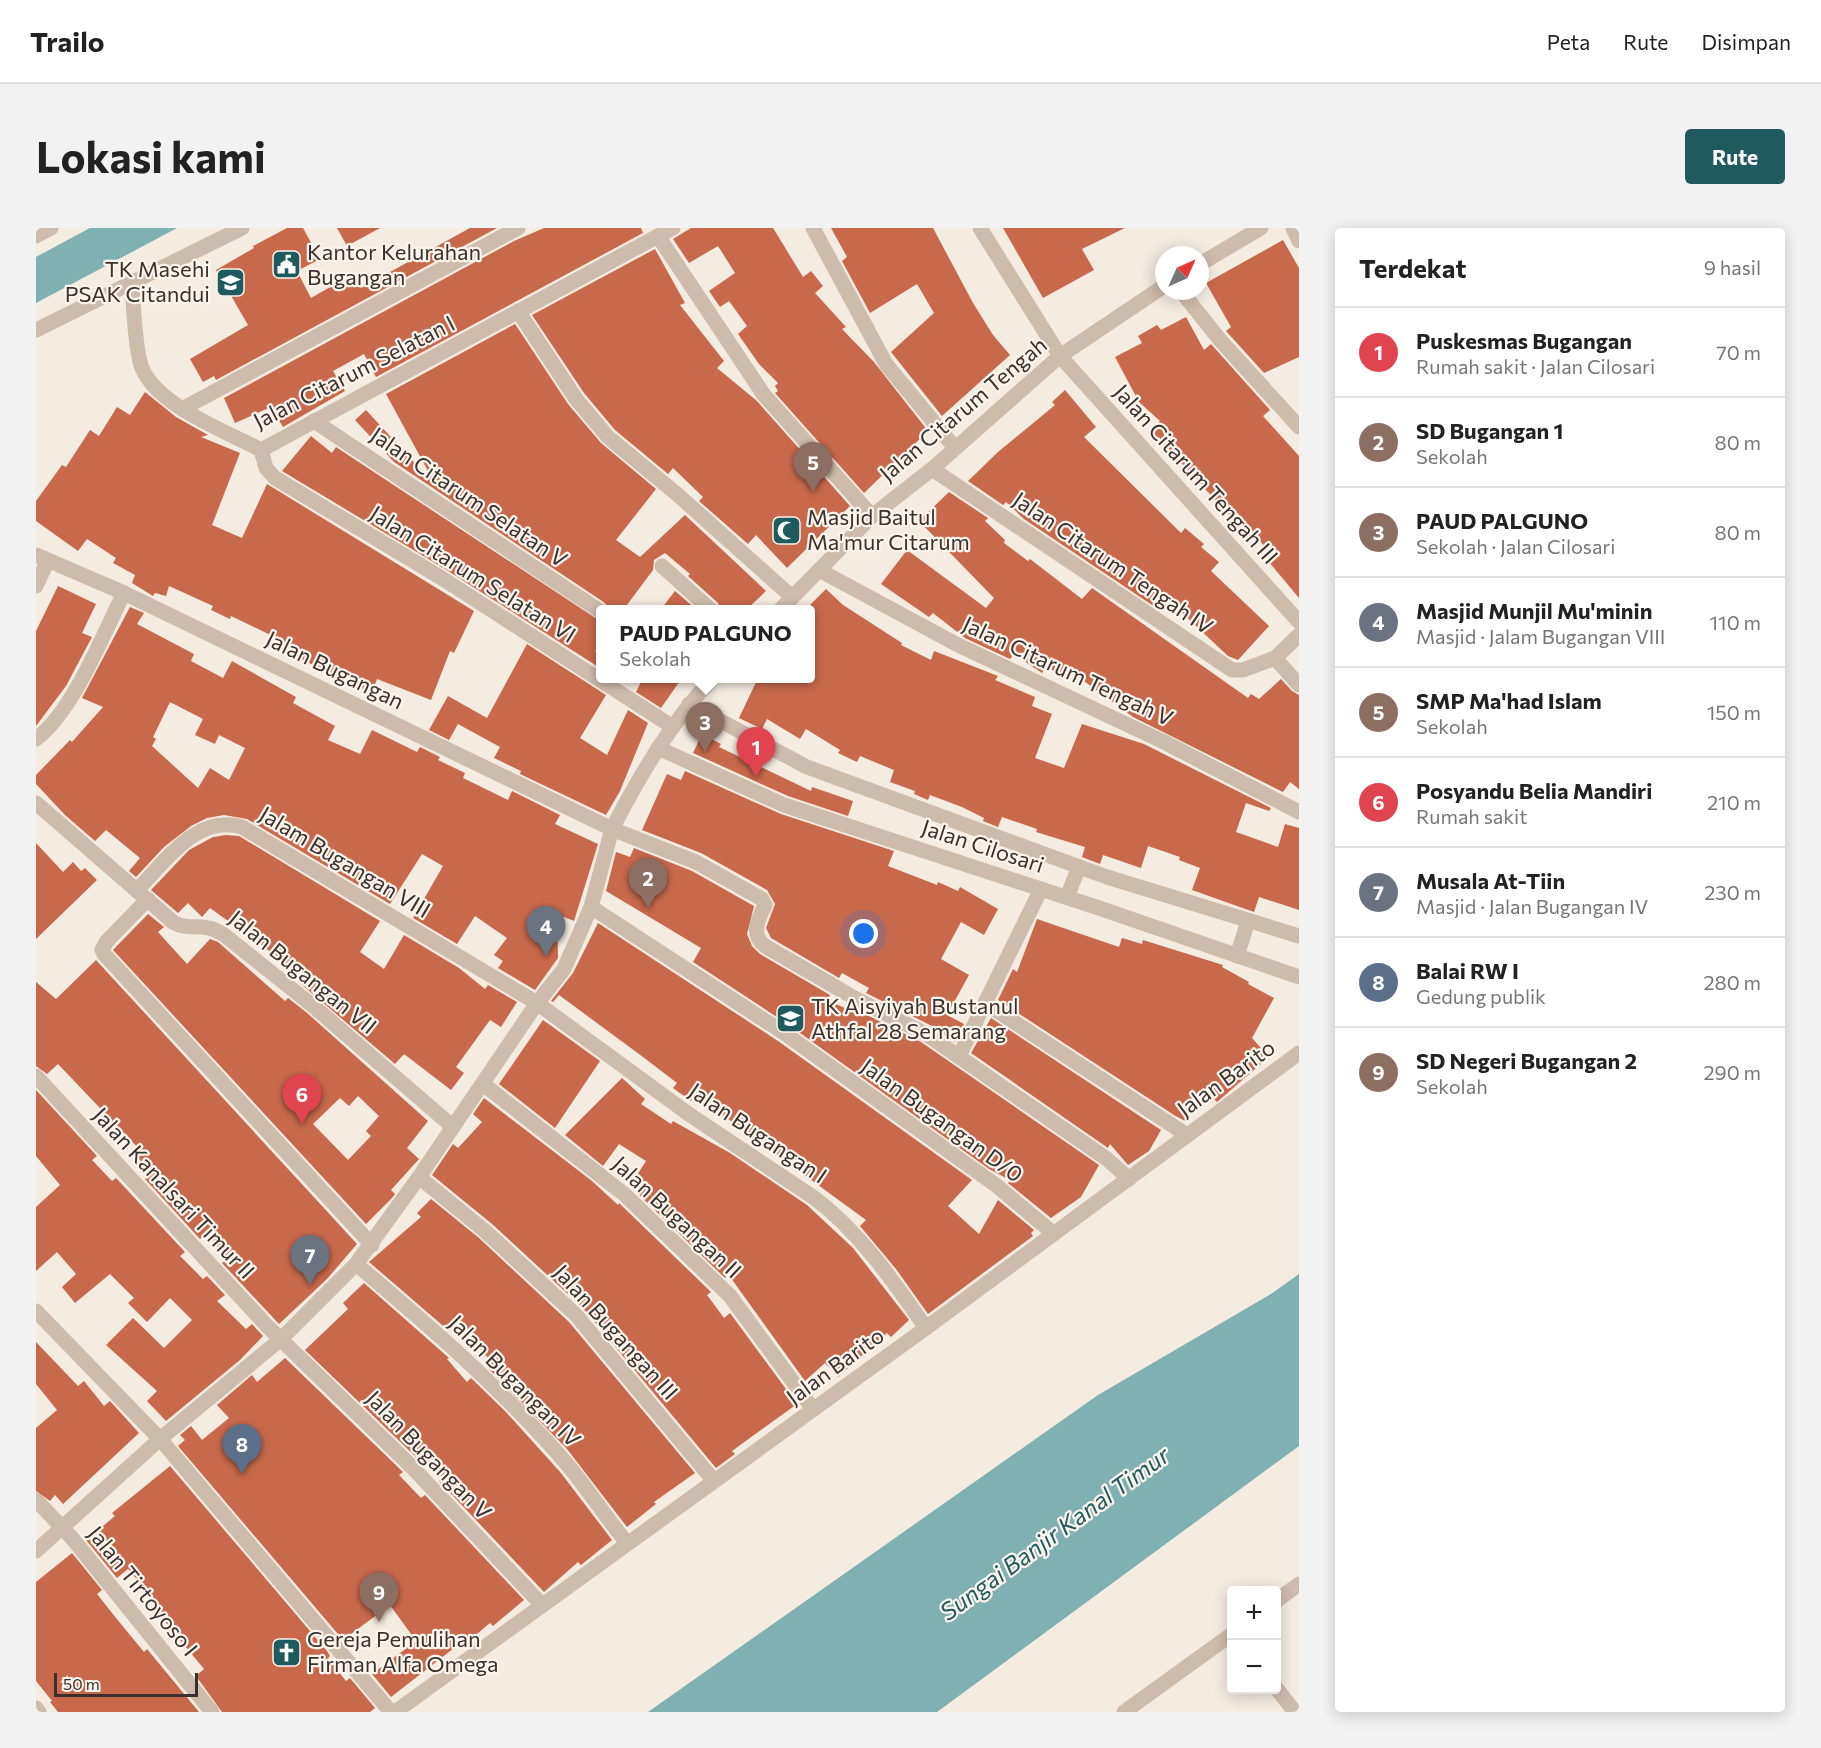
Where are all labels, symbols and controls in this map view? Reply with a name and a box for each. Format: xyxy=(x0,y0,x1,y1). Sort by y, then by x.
text: Trailo xyxy=(30,24,105,58)
text: Peta xyxy=(1547,29,1590,54)
text: Rute xyxy=(1623,29,1668,54)
text: Disimpan xyxy=(1701,29,1791,54)
button: Rute xyxy=(1685,129,1785,184)
text: Lokasi kami xyxy=(36,130,266,182)
place label: Kantor Kelurahan Bugangan xyxy=(307,238,481,290)
north arrow xyxy=(1155,246,1209,300)
public building icon: Kantor Kelurahan Bugangan xyxy=(270,249,302,281)
text: Terdekat xyxy=(1359,252,1466,283)
place label: TK Masehi PSAK Citandui xyxy=(65,255,210,307)
text: 9 hasil xyxy=(1704,255,1761,279)
school or university icon: TK Masehi PSAK Citandui xyxy=(215,266,247,298)
street label: Jalan Citarum Selatan I xyxy=(248,309,459,434)
text: Puskesmas Bugangan xyxy=(1416,327,1632,354)
street label: Jalan Citarum Tengah xyxy=(874,331,1052,486)
text: 1 xyxy=(1374,340,1383,364)
text: 70 m xyxy=(1716,340,1761,364)
text: Rumah sakit · Jalan Cilosari xyxy=(1416,354,1655,378)
street label: Jalan Citarum Tengah III xyxy=(1108,378,1284,569)
text: SD Bugangan 1 xyxy=(1416,417,1563,444)
street label: Jalan Citarum Selatan V xyxy=(366,421,573,573)
text: 2 xyxy=(1373,430,1384,454)
text: 80 m xyxy=(1715,430,1761,454)
pin: 5 xyxy=(794,442,832,492)
text: Sekolah xyxy=(1416,444,1488,468)
street label: Jalan Citarum Tengah IV xyxy=(1008,486,1218,640)
street label: Jalan Citarum Selatan VI xyxy=(365,499,581,648)
place label: Masjid Baitul Ma'mur Citarum xyxy=(807,503,970,555)
text: PAUD PALGUNO xyxy=(1416,507,1588,534)
mosque icon: Masjid Baitul Ma'mur Citarum xyxy=(770,514,802,546)
text: 3 xyxy=(1373,520,1384,544)
text: 80 m xyxy=(1715,520,1761,544)
text: Sekolah · Jalan Cilosari xyxy=(1416,534,1615,558)
text: Masjid Munjil Mu'minin xyxy=(1416,597,1652,624)
popup xyxy=(596,605,815,683)
street label: Jalan Citarum Tengah V xyxy=(959,610,1178,731)
text: 4 xyxy=(1372,610,1385,634)
text: 110 m xyxy=(1710,610,1761,634)
text: PAUD PALGUNO xyxy=(619,619,792,646)
text: Masjid · Jalam Bugangan VIII xyxy=(1416,624,1665,648)
street label: Jalan Bugangan xyxy=(262,625,409,715)
text: Sekolah xyxy=(619,646,691,670)
text: SMP Ma'had Islam xyxy=(1416,687,1602,714)
text: 5 xyxy=(1373,700,1384,724)
text: 150 m xyxy=(1707,700,1761,724)
pin: 3 xyxy=(686,702,724,752)
text: Sekolah xyxy=(1416,714,1488,738)
pin: 1 xyxy=(736,728,776,777)
text: Posyandu Belia Mandiri xyxy=(1416,777,1652,804)
text: 6 xyxy=(1372,790,1385,814)
text: 210 m xyxy=(1707,790,1761,814)
street label: Jalam Bugangan VIII xyxy=(255,800,436,923)
text: Rumah sakit xyxy=(1416,804,1527,828)
street label: Jalan Cilosari xyxy=(919,813,1048,878)
pin: 2 xyxy=(628,858,668,908)
text: Musala At-Tiin xyxy=(1416,867,1565,894)
text: 7 xyxy=(1373,880,1384,904)
text: 230 m xyxy=(1704,880,1761,904)
text: Masjid · Jalan Bugangan IV xyxy=(1416,894,1648,918)
street label: Jalan Bugangan VII xyxy=(224,904,382,1039)
pin: 4 xyxy=(526,906,566,956)
your location xyxy=(849,919,878,948)
text: Balai RW I xyxy=(1416,957,1519,984)
text: 8 xyxy=(1372,970,1385,994)
text: 280 m xyxy=(1703,970,1761,994)
text: Gedung publik xyxy=(1416,984,1546,1008)
place label: TK Aisyiyah Bustanul Athfal 28 Semarang xyxy=(811,992,1019,1044)
school or university icon: TK Aisyiyah Bustanul Athfal 28 Semarang xyxy=(774,1003,806,1035)
street label: Jalan Barito xyxy=(1172,1033,1280,1122)
text: SD Negeri Bugangan 2 xyxy=(1416,1047,1637,1074)
street label: Jalan Bugangan D/0 xyxy=(856,1052,1028,1187)
text: 9 xyxy=(1372,1060,1385,1084)
text: 290 m xyxy=(1703,1060,1761,1084)
pin: 6 xyxy=(282,1074,322,1124)
text: Sekolah xyxy=(1416,1074,1488,1098)
street label: Jalan Bugangan I xyxy=(684,1077,832,1189)
street label: Jalan Kanalsari Timur II xyxy=(88,1101,261,1284)
street label: Jalan Bugangan II xyxy=(607,1150,747,1283)
pin: 7 xyxy=(290,1236,330,1285)
street label: Jalan Bugangan III xyxy=(549,1258,684,1405)
street label: Jalan Bugangan IV xyxy=(444,1309,587,1452)
street label: Jalan Barito xyxy=(781,1321,889,1410)
street label: Jalan Bugangan V xyxy=(361,1384,498,1525)
pin: 8 xyxy=(222,1424,262,1474)
water label: Sungai Banjir Kanal Timur xyxy=(934,1439,1176,1626)
street label: Jalan Tirtoyoso I xyxy=(83,1520,204,1661)
pin: 9 xyxy=(360,1572,398,1622)
map controls xyxy=(1227,1586,1281,1694)
button: + xyxy=(1227,1586,1281,1640)
place label: Gereja Pemulihan Firman Alfa Omega xyxy=(307,1625,499,1677)
church icon: Gereja Pemulihan Firman Alfa Omega xyxy=(270,1636,302,1668)
button: − xyxy=(1227,1640,1281,1694)
scale bar xyxy=(54,1670,198,1698)
text: 50 m xyxy=(63,1674,100,1693)

